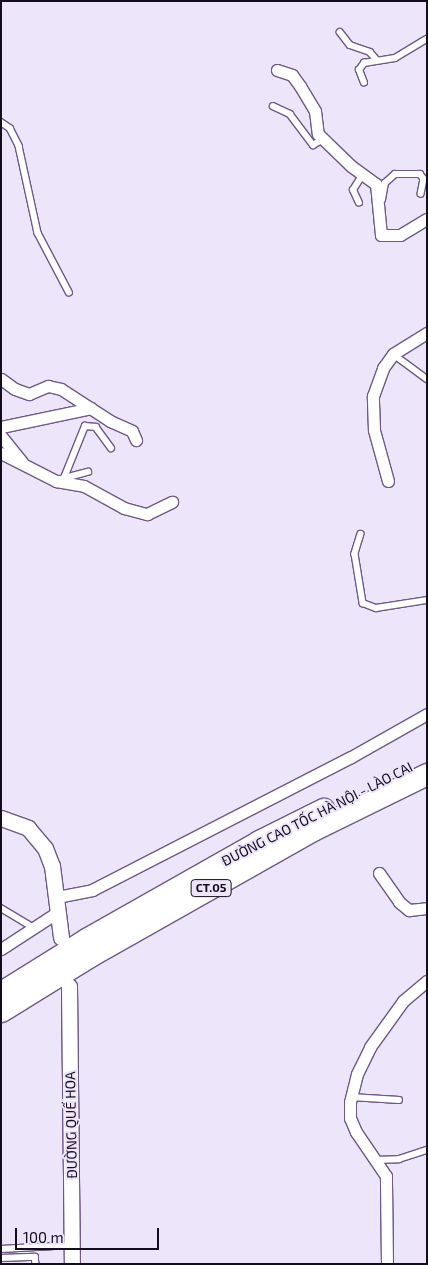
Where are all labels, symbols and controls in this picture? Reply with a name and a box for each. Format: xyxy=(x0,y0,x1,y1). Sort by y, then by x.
street label: ĐƯỜNG CAO TỐC HÀ NỘI - LÀO CAI xyxy=(218,758,416,870)
road number: CT.05 xyxy=(190,878,232,898)
street label: ĐƯỜNG QUẾ HOA xyxy=(62,1071,80,1179)
scale bar xyxy=(18,1218,161,1250)
text: 100 m xyxy=(23,1228,64,1246)

